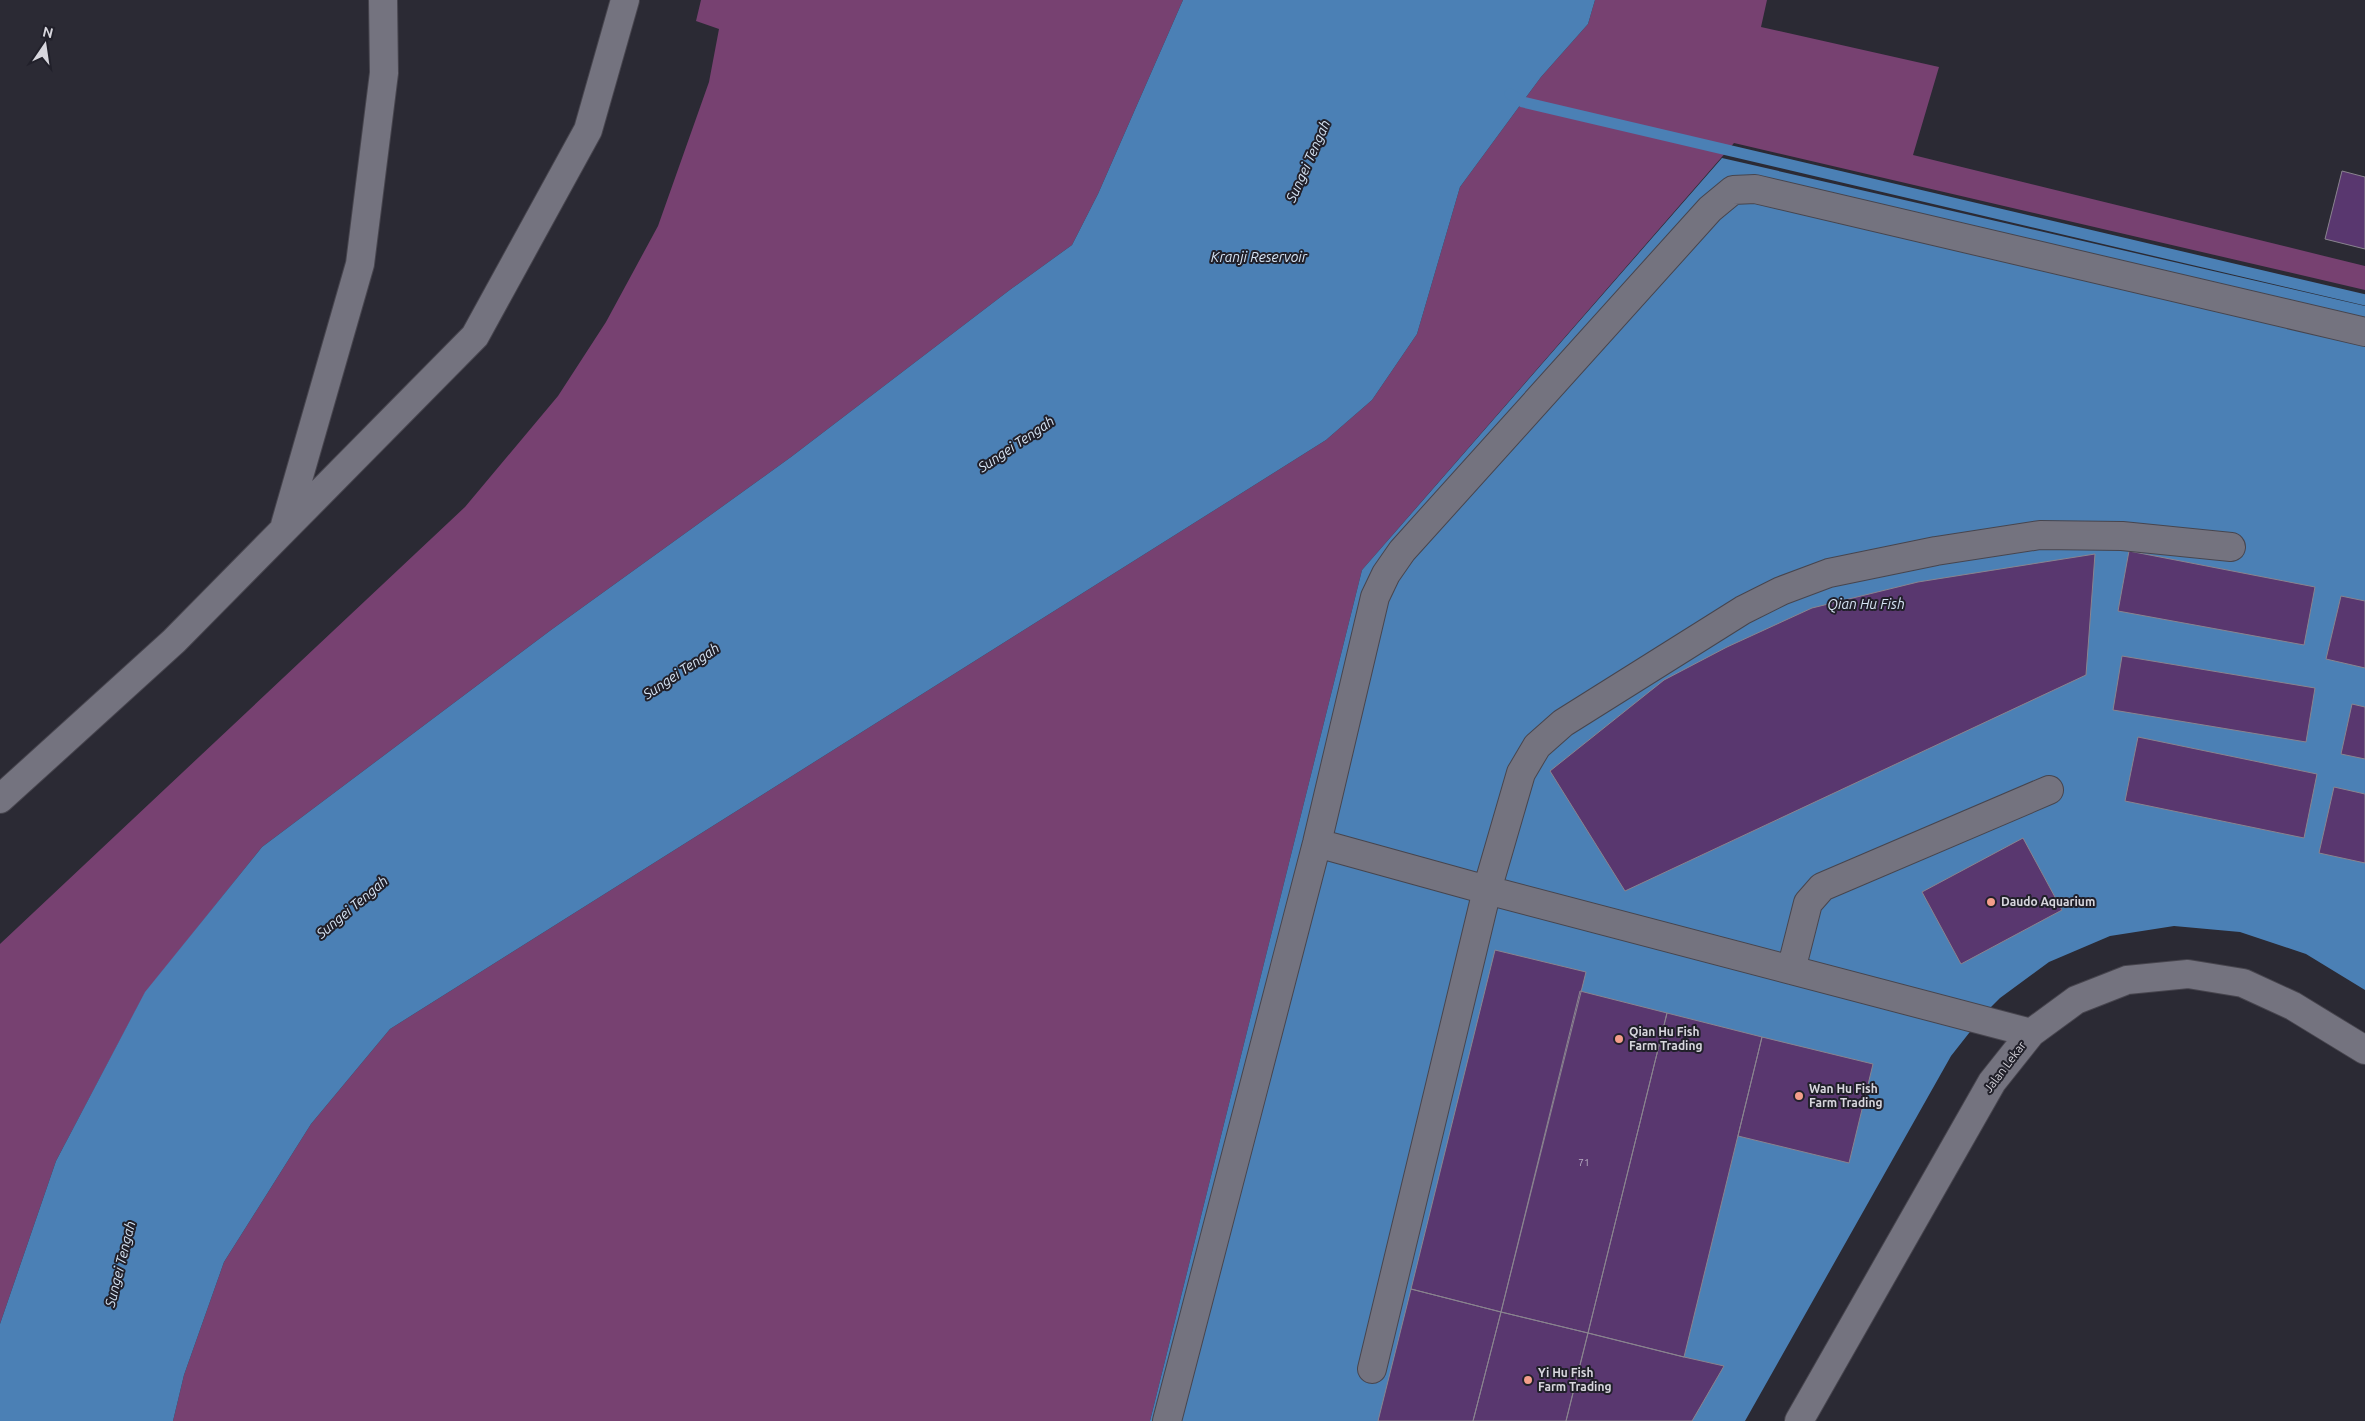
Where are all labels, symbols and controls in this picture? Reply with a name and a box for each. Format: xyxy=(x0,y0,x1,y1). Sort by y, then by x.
north arrow xyxy=(20,20,70,70)
text: N xyxy=(41,23,55,41)
water label: Sungei Tengah xyxy=(1282,117,1333,206)
water label: Kranji Reservoir xyxy=(1211,249,1308,265)
water label: Sungei Tengah xyxy=(974,413,1057,476)
water label: Qian Hu Fish xyxy=(1827,596,1905,613)
water label: Sungei Tengah xyxy=(639,640,722,703)
water label: Sungei Tengah xyxy=(312,872,391,942)
place label: Daudo Aquarium xyxy=(2001,895,2095,908)
marker: Daudo Aquarium xyxy=(1985,896,1997,908)
place label: Qian Hu Fish Farm Trading xyxy=(1629,1025,1703,1052)
marker: Qian Hu Fish Farm Trading xyxy=(1613,1033,1625,1045)
street label: Jalan Lekar xyxy=(1981,1038,2028,1095)
place label: Wan Hu Fish Farm Trading xyxy=(1809,1082,1883,1109)
marker: Wan Hu Fish Farm Trading xyxy=(1793,1090,1805,1102)
house number: 71 xyxy=(1578,1157,1590,1168)
water label: Sungei Tengah xyxy=(101,1219,138,1310)
place label: Yi Hu Fish Farm Trading xyxy=(1538,1366,1612,1393)
marker: Yi Hu Fish Farm Trading xyxy=(1522,1374,1534,1386)

